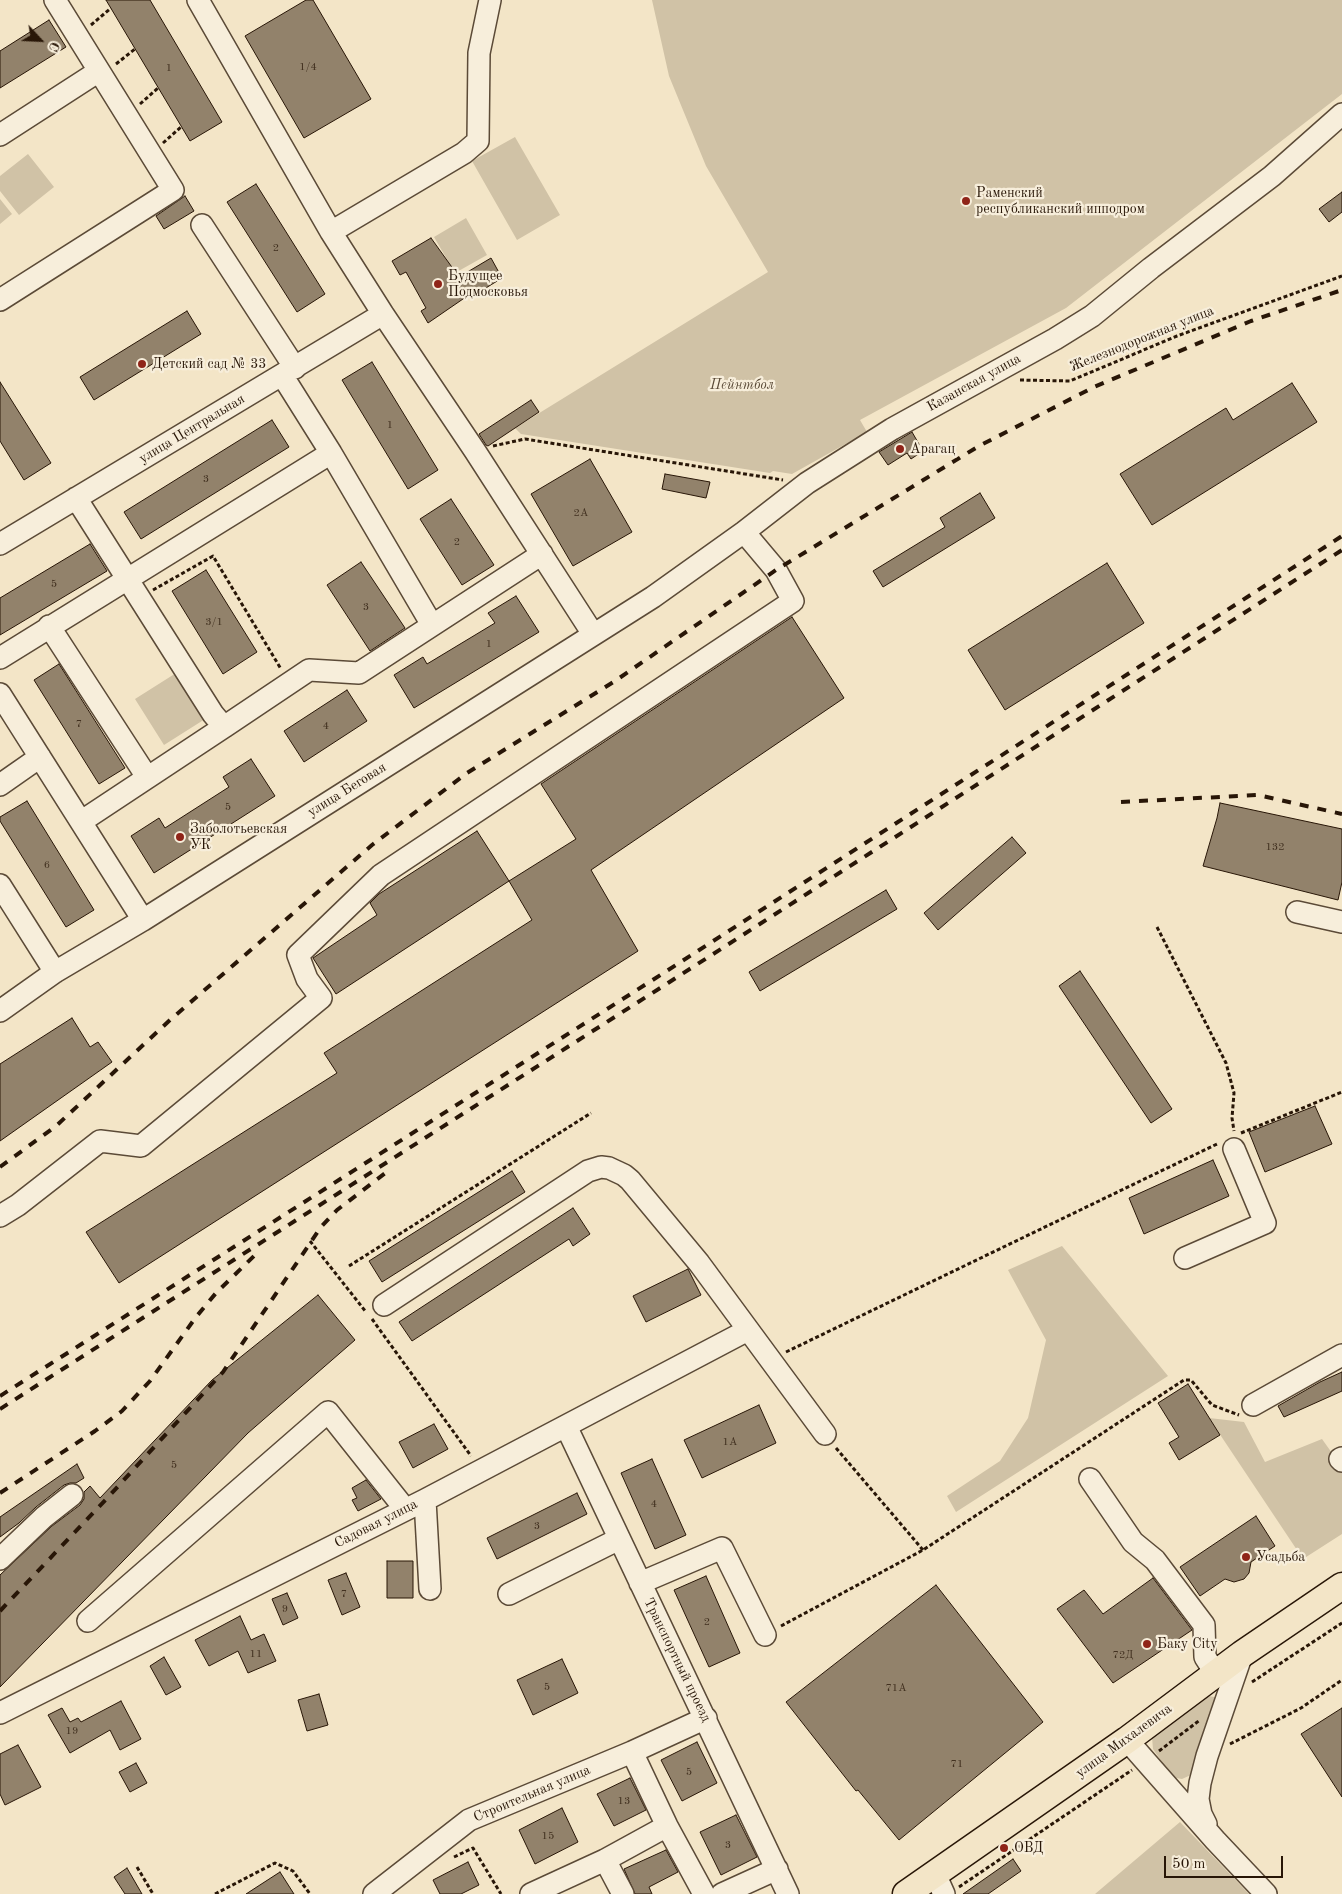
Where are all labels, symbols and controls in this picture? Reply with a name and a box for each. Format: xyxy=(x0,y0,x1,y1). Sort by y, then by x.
north arrow xyxy=(15,15,65,65)
text: С xyxy=(45,39,62,53)
house number: 1/4 xyxy=(299,60,317,74)
house number: 1 xyxy=(166,61,172,75)
place label: Раменский республиканский ипподром xyxy=(976,185,1145,218)
marker: Раменский республиканский ипподром xyxy=(960,195,972,207)
house number: 2 xyxy=(273,241,279,255)
place label: Будущее Подмосковья xyxy=(448,268,528,300)
marker: Будущее Подмосковья xyxy=(432,278,444,290)
street label: Железнодорожная улица xyxy=(1067,302,1217,376)
street label: Казанская улица xyxy=(924,350,1024,416)
place label: Детский сад № 33 xyxy=(152,356,266,372)
marker: Детский сад № 33 xyxy=(136,358,148,370)
park label: Пейнтбол xyxy=(710,377,774,393)
street label: улица Центральная xyxy=(136,391,248,467)
house number: 1 xyxy=(387,418,393,432)
place label: Арагац xyxy=(910,441,955,457)
marker: Арагац xyxy=(894,443,906,455)
house number: 3 xyxy=(203,472,209,486)
house number: 2А xyxy=(574,506,588,520)
house number: 2 xyxy=(454,535,460,549)
house number: 5 xyxy=(51,577,57,591)
house number: 3 xyxy=(363,600,369,614)
house number: 3/1 xyxy=(205,615,223,629)
house number: 1 xyxy=(486,637,492,651)
house number: 7 xyxy=(76,717,82,731)
house number: 4 xyxy=(323,719,329,733)
street label: улица Беговая xyxy=(305,759,389,821)
house number: 5 xyxy=(225,800,231,814)
place label: Заболотьевская УК xyxy=(190,821,287,854)
marker: Заболотьевская УК xyxy=(174,831,186,843)
house number: 132 xyxy=(1265,840,1285,854)
house number: 6 xyxy=(44,858,50,872)
house number: 1А xyxy=(723,1435,737,1449)
house number: 5 xyxy=(171,1458,177,1472)
street label: Садовая улица xyxy=(332,1496,420,1552)
house number: 4 xyxy=(651,1497,657,1511)
house number: 3 xyxy=(534,1519,540,1533)
place label: Усадьба xyxy=(1256,1549,1305,1565)
marker: Усадьба xyxy=(1240,1551,1252,1563)
house number: 7 xyxy=(341,1587,347,1601)
street label: Транспортный проезд xyxy=(640,1595,714,1725)
house number: 9 xyxy=(282,1602,288,1616)
house number: 2 xyxy=(704,1615,710,1629)
place label: Баку City xyxy=(1157,1636,1218,1652)
marker: Баку City xyxy=(1141,1638,1153,1650)
house number: 11 xyxy=(250,1647,262,1661)
house number: 72Д xyxy=(1113,1648,1133,1662)
house number: 5 xyxy=(544,1680,550,1694)
house number: 71А xyxy=(885,1681,907,1695)
street label: улица Михалевича xyxy=(1073,1700,1175,1782)
house number: 19 xyxy=(66,1724,78,1738)
house number: 71 xyxy=(951,1757,963,1771)
street label: Строительная улица xyxy=(471,1762,593,1826)
house number: 5 xyxy=(686,1765,692,1779)
house number: 13 xyxy=(618,1794,630,1808)
house number: 15 xyxy=(542,1829,554,1843)
house number: 3 xyxy=(725,1838,731,1852)
place label: ОВД xyxy=(1014,1840,1043,1856)
marker: ОВД xyxy=(998,1842,1010,1854)
scale bar xyxy=(1167,1846,1286,1878)
text: 50 m xyxy=(1172,1857,1206,1872)

